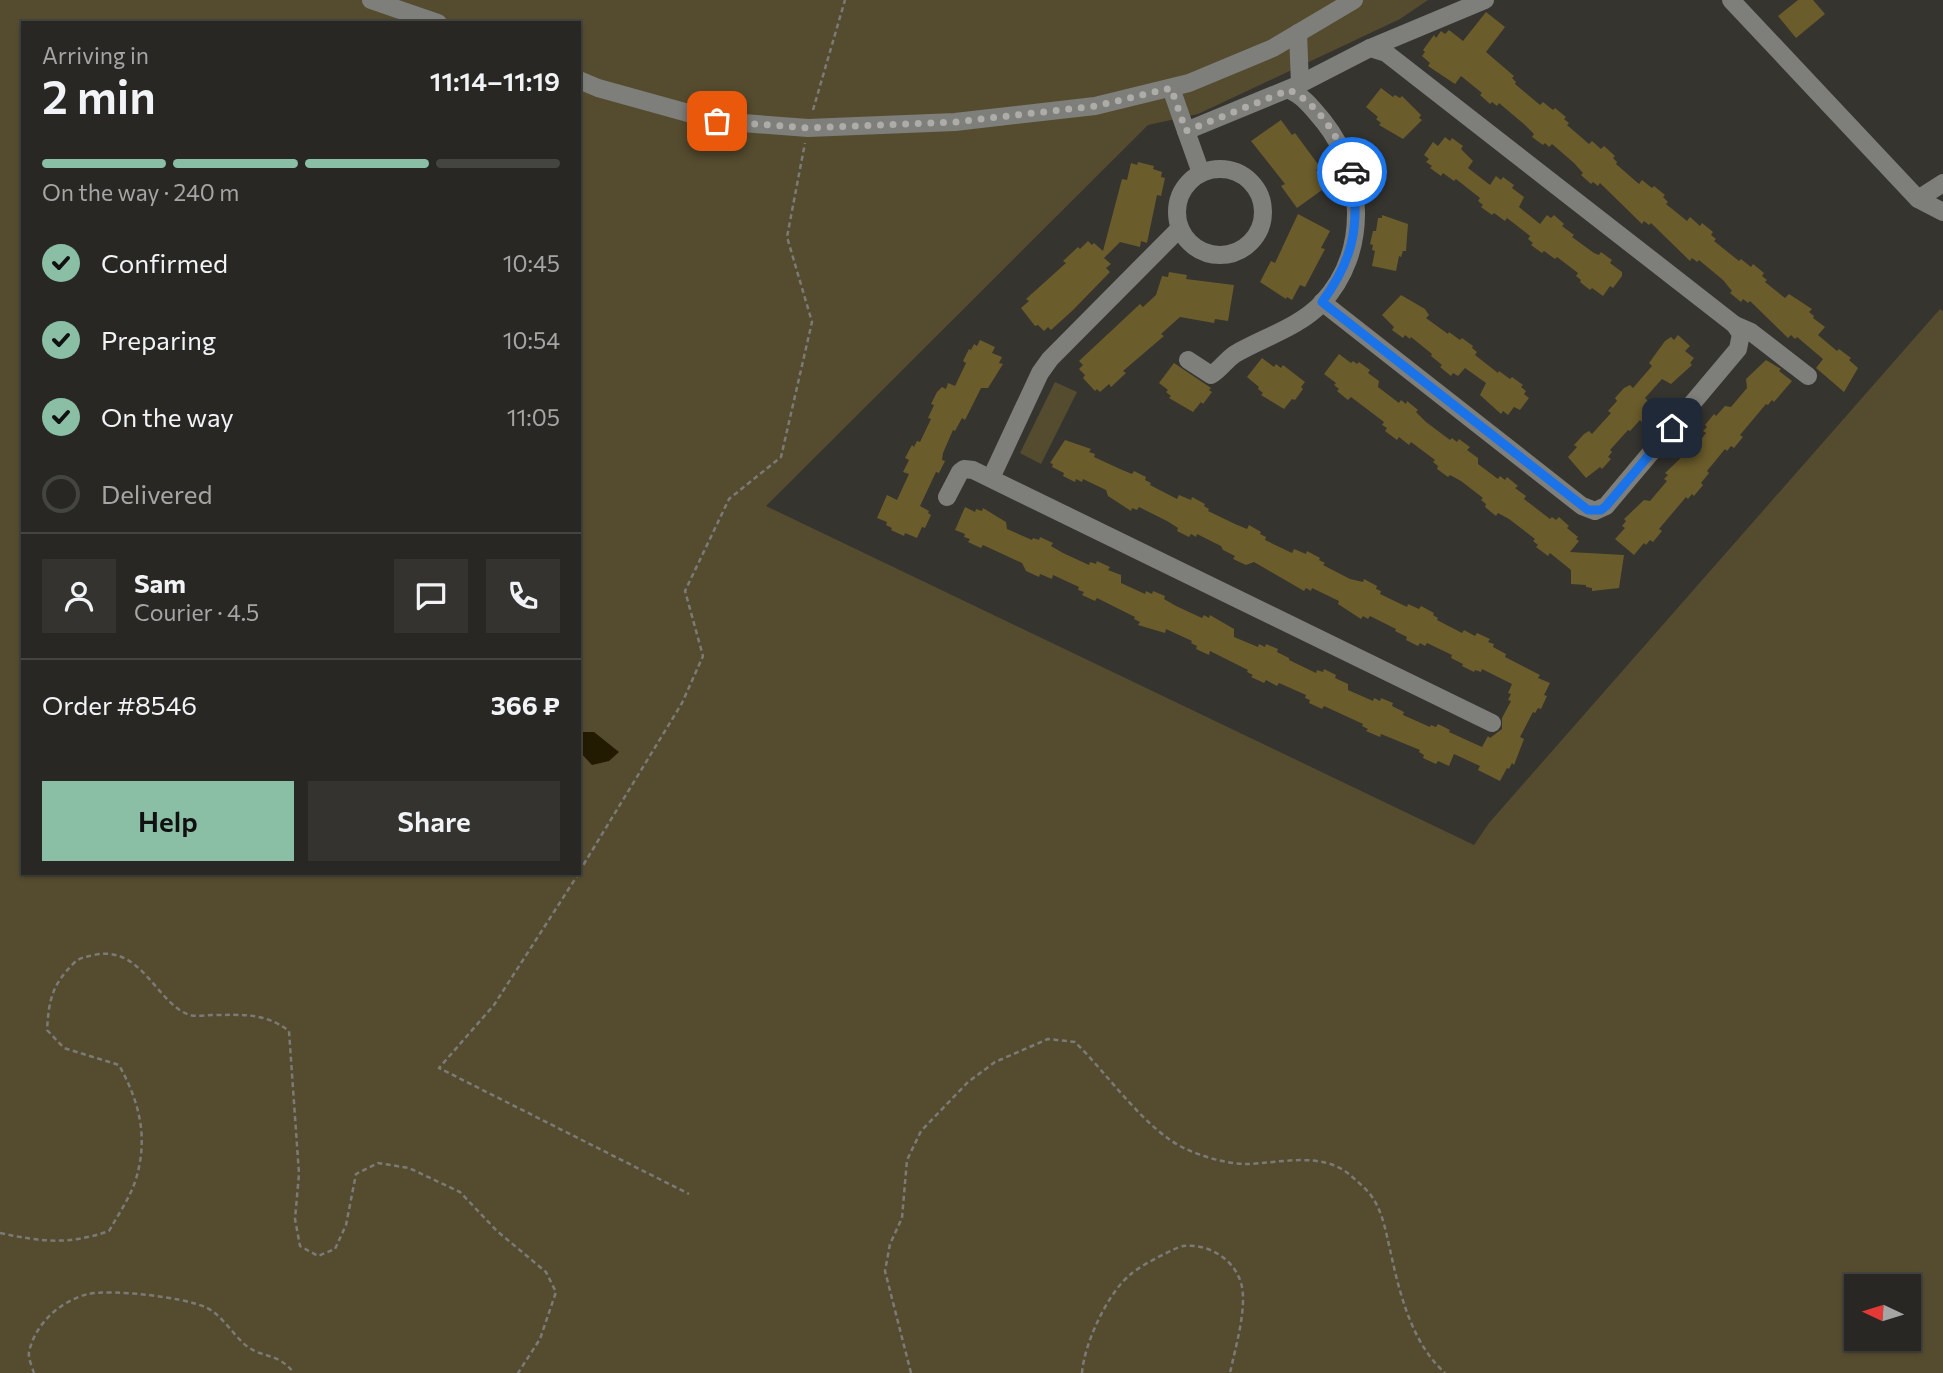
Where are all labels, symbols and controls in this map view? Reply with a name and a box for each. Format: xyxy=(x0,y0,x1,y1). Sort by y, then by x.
text: Arriving in xyxy=(42,41,149,69)
text: 11:14–11:19 xyxy=(430,65,560,96)
text: 2 min xyxy=(42,67,156,123)
pin xyxy=(687,91,747,151)
icon: bag xyxy=(698,102,736,140)
courier xyxy=(1317,137,1387,207)
icon: car xyxy=(1333,153,1371,191)
text: On the way · 240 m xyxy=(42,178,239,206)
icon: check xyxy=(42,244,80,282)
text: Confirmed xyxy=(101,247,228,278)
text: 10:45 xyxy=(503,249,560,277)
icon: check xyxy=(42,321,80,359)
text: Preparing xyxy=(101,324,216,355)
text: 10:54 xyxy=(503,326,560,354)
icon: check xyxy=(42,398,80,436)
pin xyxy=(1642,398,1702,458)
text: On the way xyxy=(101,401,234,432)
text: 11:05 xyxy=(507,403,560,431)
icon: home xyxy=(1653,409,1691,447)
text: Delivered xyxy=(101,478,212,509)
button: person xyxy=(42,559,116,633)
button: chat xyxy=(394,559,468,633)
button: phone xyxy=(486,559,560,633)
text: Sam xyxy=(134,567,186,598)
text: Courier · 4.5 xyxy=(134,598,259,626)
text: Order #8546 xyxy=(42,689,197,720)
text: 366 ₽ xyxy=(491,689,560,720)
button: Help xyxy=(42,781,294,861)
button: Share xyxy=(308,781,560,861)
north arrow xyxy=(1844,1274,1922,1351)
map controls xyxy=(1844,1274,1921,1351)

